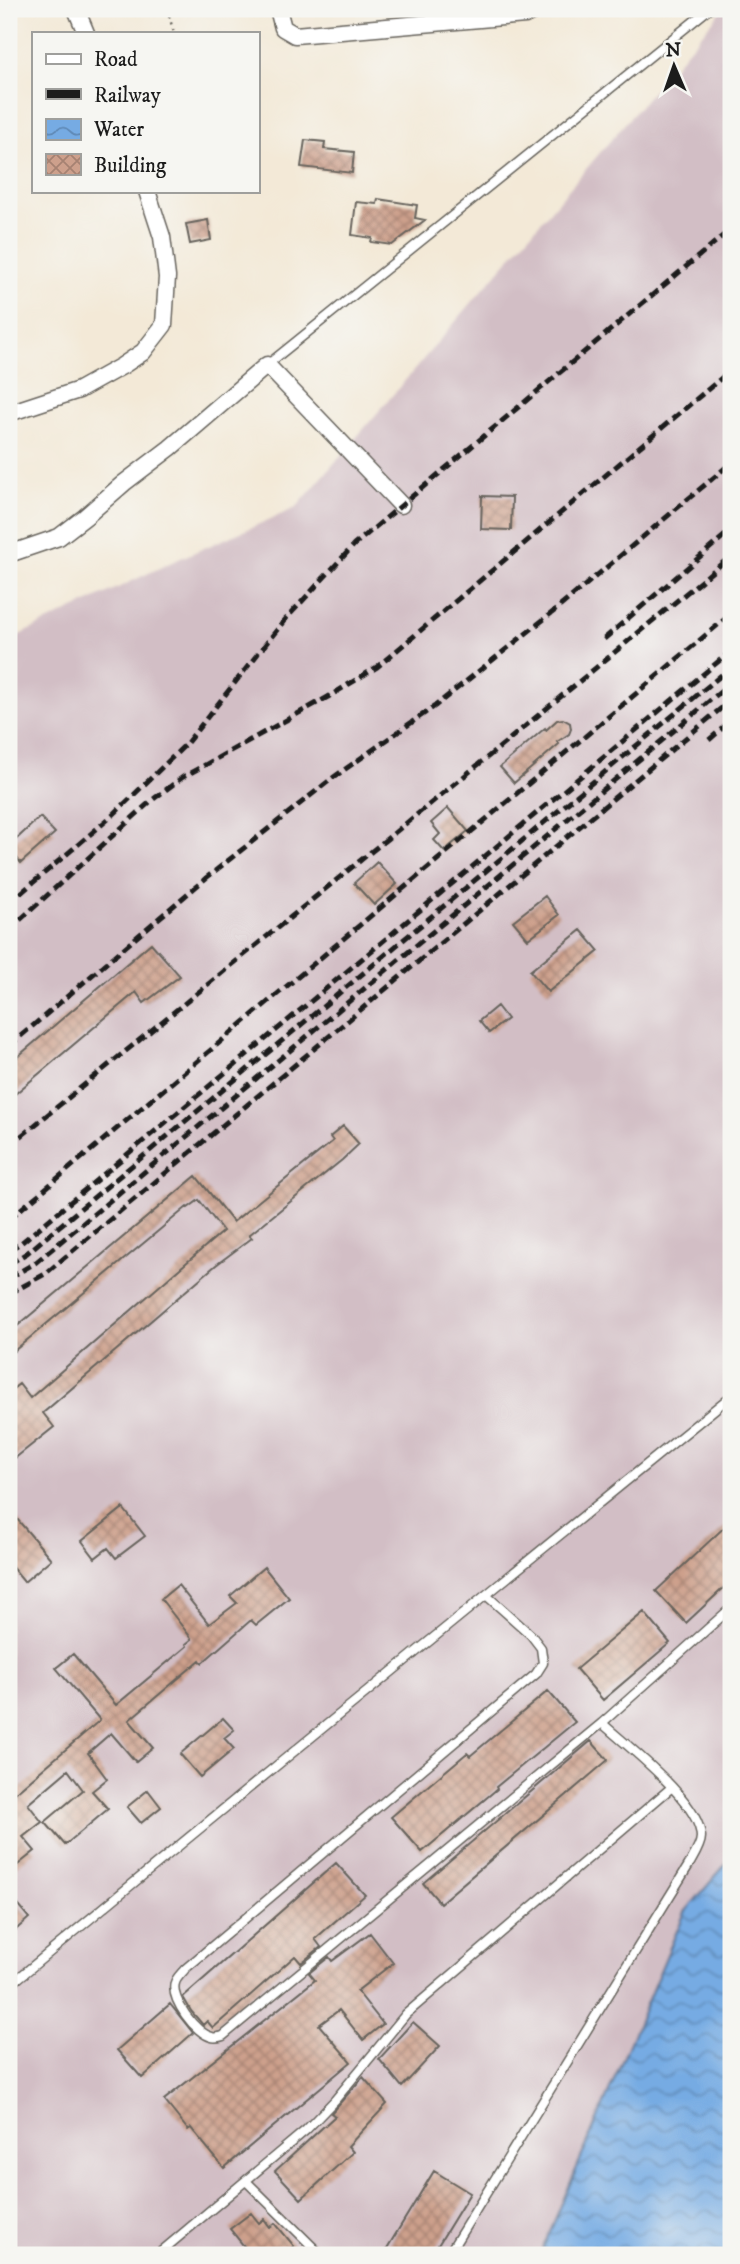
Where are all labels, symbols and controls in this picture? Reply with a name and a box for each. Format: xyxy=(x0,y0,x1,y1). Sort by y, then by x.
legend xyxy=(32,32,259,192)
north arrow xyxy=(638,32,708,102)
text: N xyxy=(665,39,682,62)
text: Road xyxy=(94,47,138,73)
text: Railway xyxy=(94,83,162,109)
text: Water xyxy=(93,117,144,143)
text: Building xyxy=(94,153,167,179)

